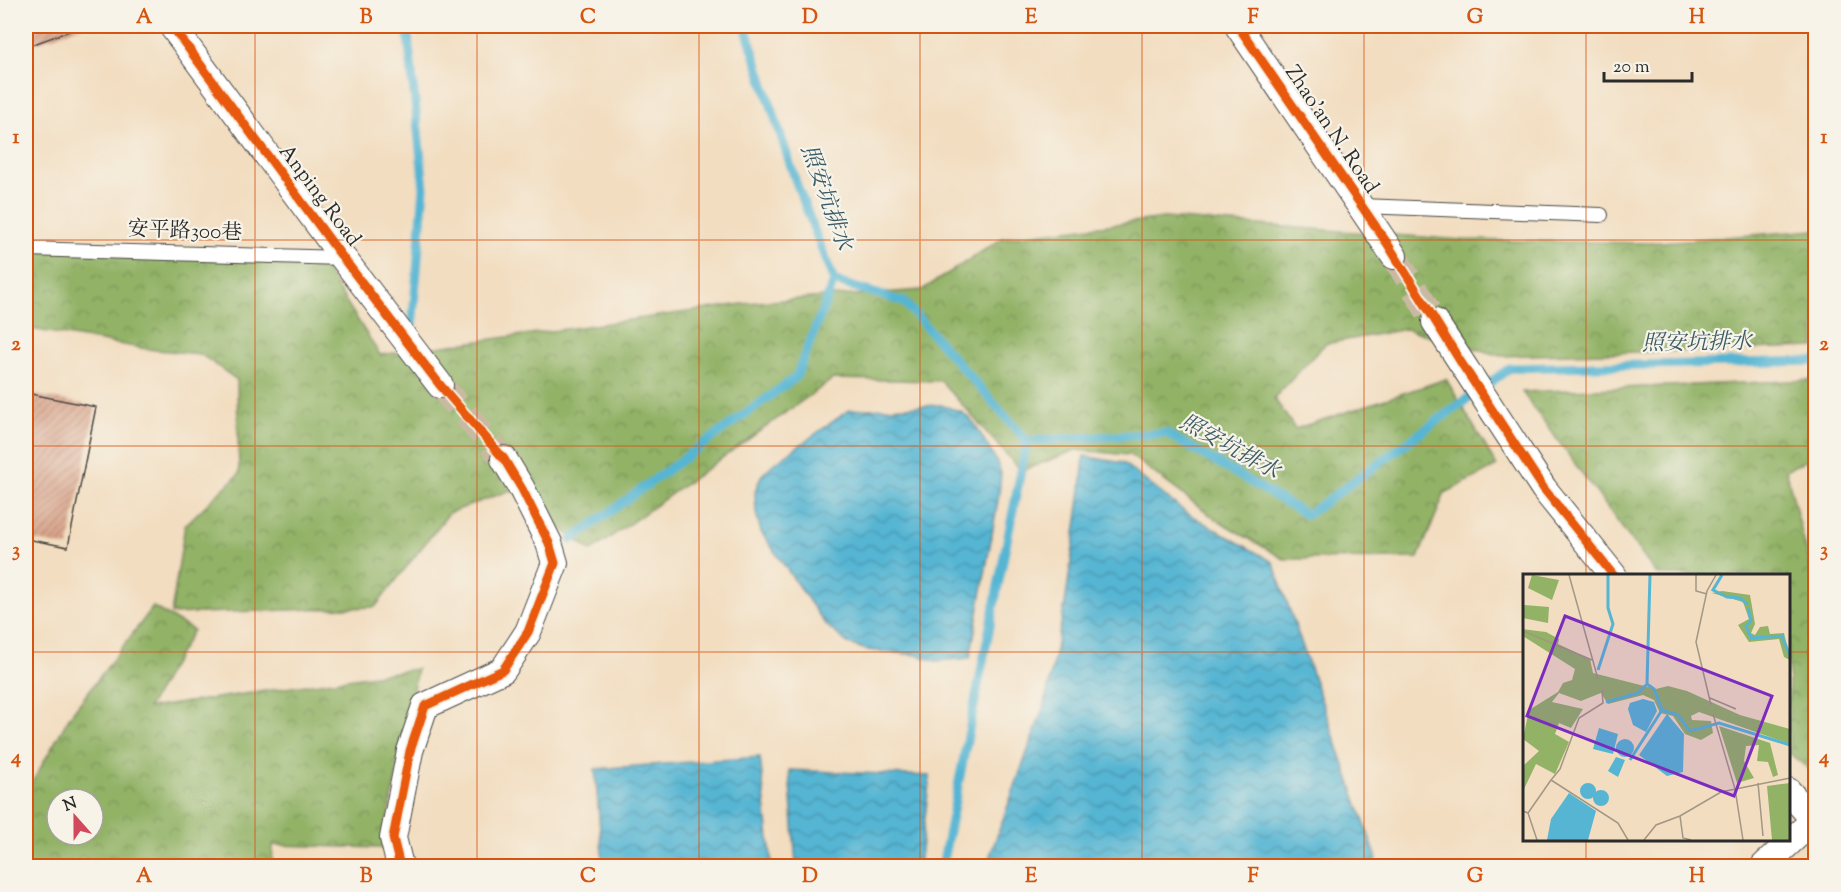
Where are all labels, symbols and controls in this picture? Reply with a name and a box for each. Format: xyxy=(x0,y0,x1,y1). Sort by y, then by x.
text: A xyxy=(136,4,153,33)
text: B xyxy=(360,4,373,33)
text: C xyxy=(580,4,596,33)
text: D xyxy=(802,4,818,33)
text: E xyxy=(1025,4,1038,33)
text: F xyxy=(1247,4,1259,33)
text: G xyxy=(1467,4,1484,33)
text: H xyxy=(1689,4,1705,33)
scale bar xyxy=(1604,45,1692,83)
text: 20 m xyxy=(1613,55,1650,81)
street label: Zhao'an N. Road xyxy=(1277,60,1385,200)
text: 1 xyxy=(13,124,20,153)
text: 1 xyxy=(1821,124,1828,153)
street label: Anping Road xyxy=(271,139,367,253)
water label: 照安坑排水 xyxy=(791,141,860,257)
street label: 安平路300巷 xyxy=(127,215,243,249)
water label: 照安坑排水 xyxy=(1642,327,1754,361)
text: 2 xyxy=(11,331,21,360)
text: 2 xyxy=(1819,331,1829,360)
water label: 照安坑排水 xyxy=(1173,407,1287,490)
text: 3 xyxy=(12,537,20,566)
text: 3 xyxy=(1820,537,1828,566)
inset map xyxy=(1523,574,1790,841)
text: 4 xyxy=(10,744,21,773)
text: 4 xyxy=(1818,744,1829,773)
north arrow xyxy=(45,787,105,847)
text: N xyxy=(60,792,81,818)
text: A xyxy=(136,863,153,892)
text: B xyxy=(360,863,373,892)
text: C xyxy=(580,863,596,892)
text: D xyxy=(802,863,818,892)
text: E xyxy=(1025,863,1038,892)
text: F xyxy=(1247,863,1259,892)
text: G xyxy=(1467,863,1484,892)
text: H xyxy=(1689,863,1705,892)

